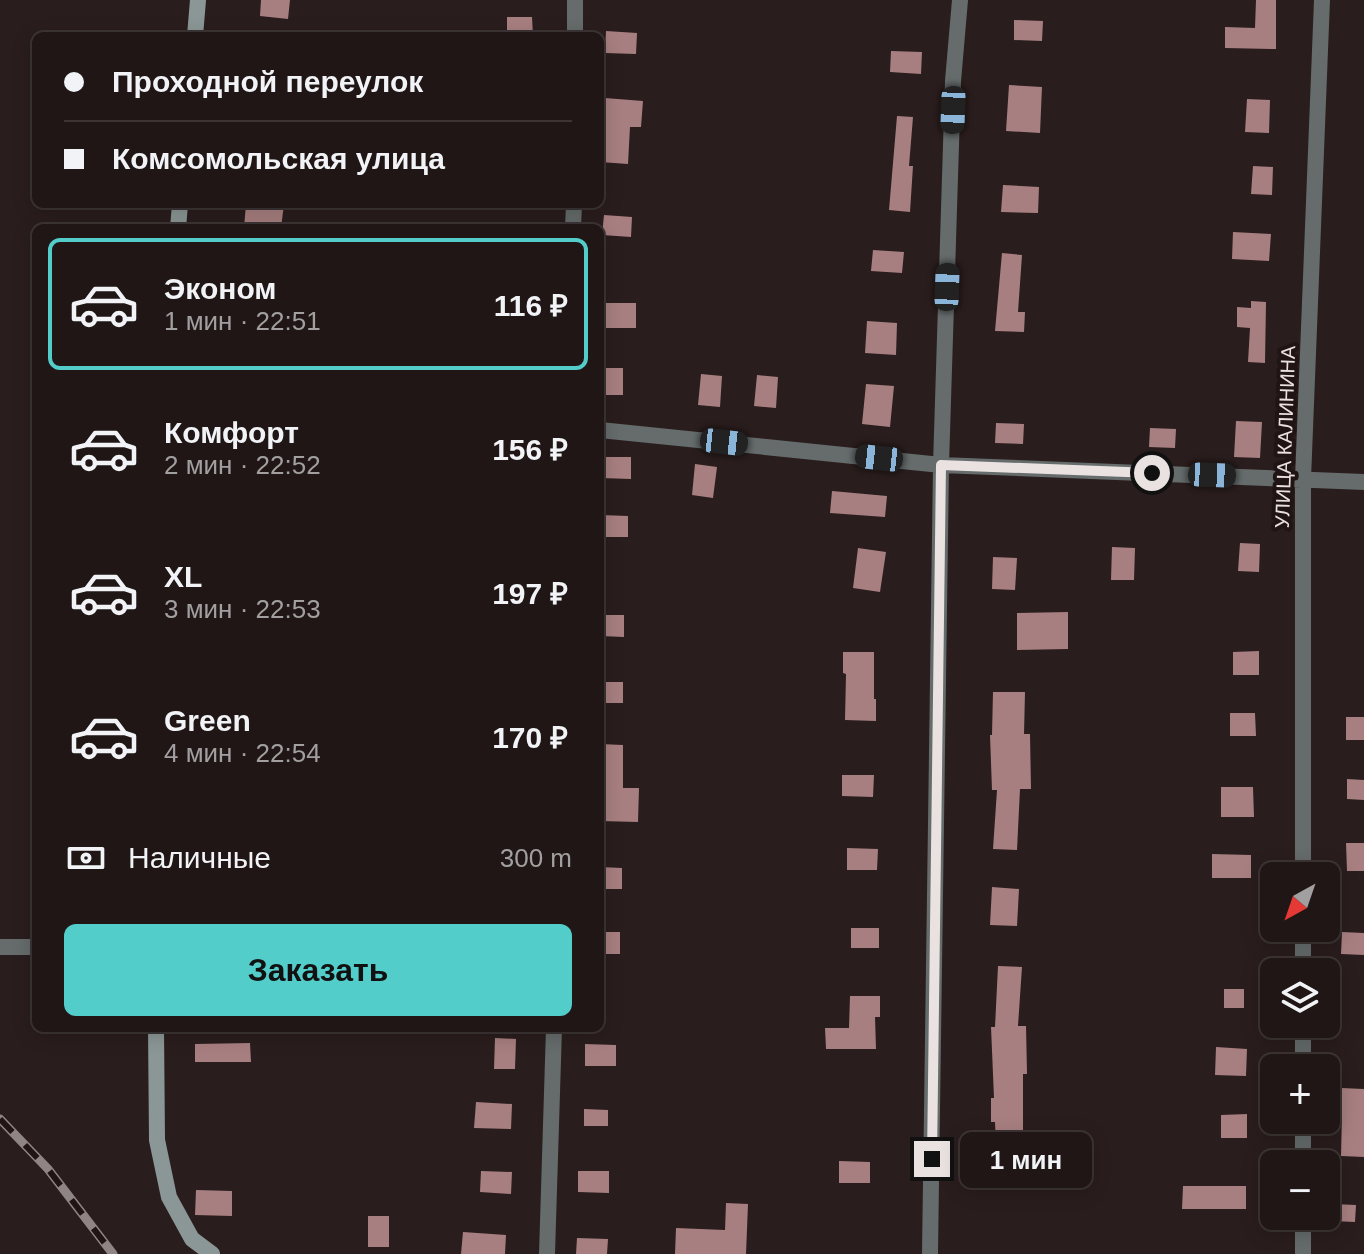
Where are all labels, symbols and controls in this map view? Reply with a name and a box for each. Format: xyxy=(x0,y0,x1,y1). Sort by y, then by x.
text: Проходной переулок xyxy=(112,65,423,98)
car xyxy=(940,86,966,134)
text: Комсомольская улица xyxy=(112,142,445,175)
car xyxy=(934,263,960,311)
icon: car xyxy=(68,268,140,340)
text: Эконом xyxy=(164,272,277,305)
text: 116 ₽ xyxy=(494,289,568,322)
text: 1 мин · 22:51 xyxy=(164,306,321,336)
street label: УЛИЦА КАЛИНИНА xyxy=(1271,345,1299,529)
icon: car xyxy=(68,412,140,484)
text: Комфорт xyxy=(164,416,299,449)
car xyxy=(699,428,749,456)
text: 156 ₽ xyxy=(492,433,568,466)
car xyxy=(854,444,904,472)
text: 2 мин · 22:52 xyxy=(164,450,321,480)
route start xyxy=(1134,455,1170,491)
car xyxy=(1188,462,1236,488)
icon: car xyxy=(68,556,140,628)
text: XL xyxy=(164,560,202,593)
text: 197 ₽ xyxy=(492,577,568,610)
text: 3 мин · 22:53 xyxy=(164,594,321,624)
icon: car xyxy=(68,700,140,772)
text: Green xyxy=(164,704,251,737)
text: 170 ₽ xyxy=(492,721,568,754)
text: 4 мин · 22:54 xyxy=(164,738,321,768)
icon: cash xyxy=(64,836,108,880)
text: Наличные xyxy=(128,841,271,874)
text: 300 m xyxy=(500,843,572,873)
north arrow xyxy=(1260,862,1340,942)
map controls xyxy=(1260,862,1340,1230)
button: Заказать xyxy=(64,924,572,1016)
button: layers xyxy=(1260,958,1340,1038)
button: + xyxy=(1260,1054,1340,1134)
callout: 1 мин xyxy=(960,1131,1092,1187)
route end xyxy=(914,1141,950,1177)
text: 1 мин xyxy=(990,1145,1062,1175)
button: − xyxy=(1260,1150,1340,1230)

